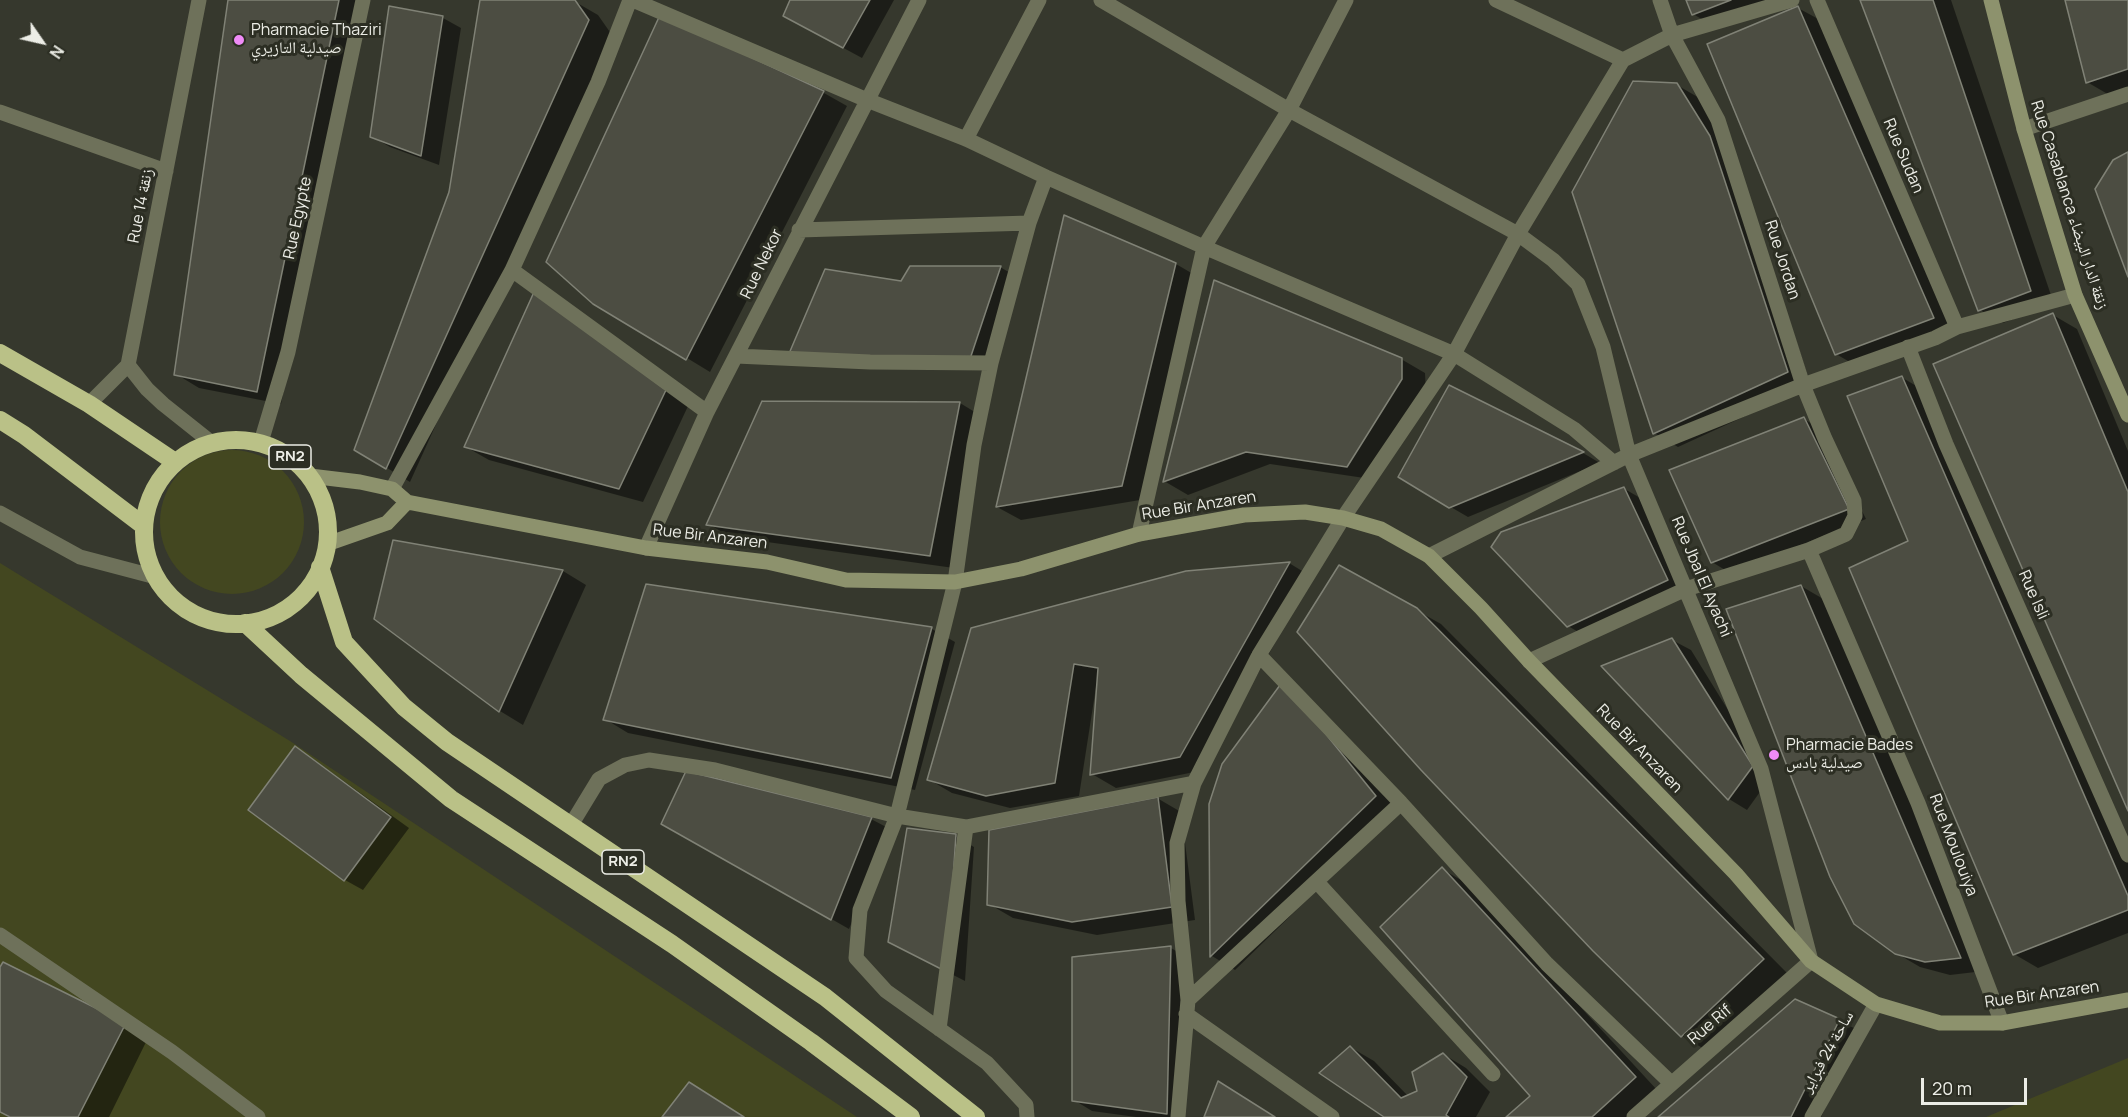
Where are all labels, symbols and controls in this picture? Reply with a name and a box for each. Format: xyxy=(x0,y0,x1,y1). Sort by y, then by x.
north arrow xyxy=(12,12,72,72)
place label: Pharmacie Thaziri صيدلية التازيري xyxy=(251,21,382,59)
marker: Pharmacie Thaziri صيدلية التازيري xyxy=(232,33,246,47)
text: N xyxy=(45,41,69,63)
street label: Rue Casablanca زنقة الدار البيضاء xyxy=(2026,98,2112,312)
street label: Rue Sudan xyxy=(1879,116,1927,196)
street label: Rue 14 زنقة xyxy=(124,167,158,245)
street label: Rue Egypte xyxy=(280,175,316,261)
street label: Rue Jordan xyxy=(1760,218,1804,302)
street label: Rue Nekor xyxy=(737,226,787,302)
road number: RN2 xyxy=(269,445,311,469)
street label: Rue Bir Anzaren xyxy=(1141,487,1257,525)
street label: Rue Jbal El Ayachi xyxy=(1667,514,1735,640)
street label: Rue Bir Anzaren xyxy=(652,520,768,554)
street label: Rue Isli xyxy=(2014,567,2052,623)
street label: Rue Bir Anzaren xyxy=(1592,701,1686,797)
place label: Pharmacie Bades صيدلية بادس xyxy=(1786,736,1913,774)
marker: Pharmacie Bades صيدلية بادس xyxy=(1767,748,1781,762)
street label: Rue Moulouiya xyxy=(1925,791,1981,899)
road number: RN2 xyxy=(602,850,644,874)
street label: Rue Bir Anzaren xyxy=(1984,977,2100,1013)
street label: Rue Rif xyxy=(1684,1001,1736,1049)
street label: ساحة 24 فبراير xyxy=(1798,1008,1858,1096)
scale bar xyxy=(1924,1066,2030,1104)
text: 20 m xyxy=(1932,1076,1972,1100)

